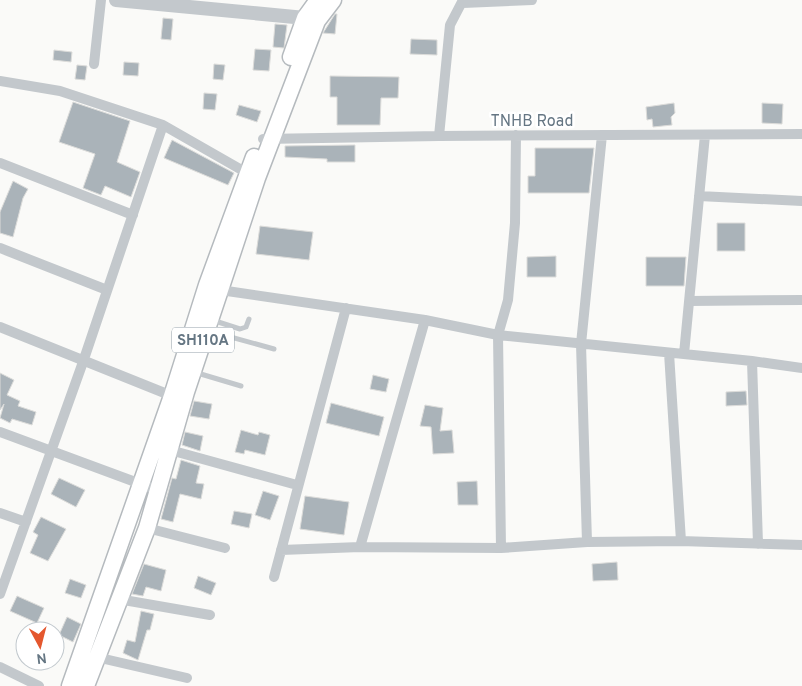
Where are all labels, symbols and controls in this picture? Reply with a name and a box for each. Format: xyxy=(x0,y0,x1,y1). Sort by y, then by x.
street label: TNHB Road xyxy=(491,112,573,132)
road number: SH110A xyxy=(172,328,234,352)
north arrow xyxy=(15,621,65,671)
text: N xyxy=(35,648,47,666)

